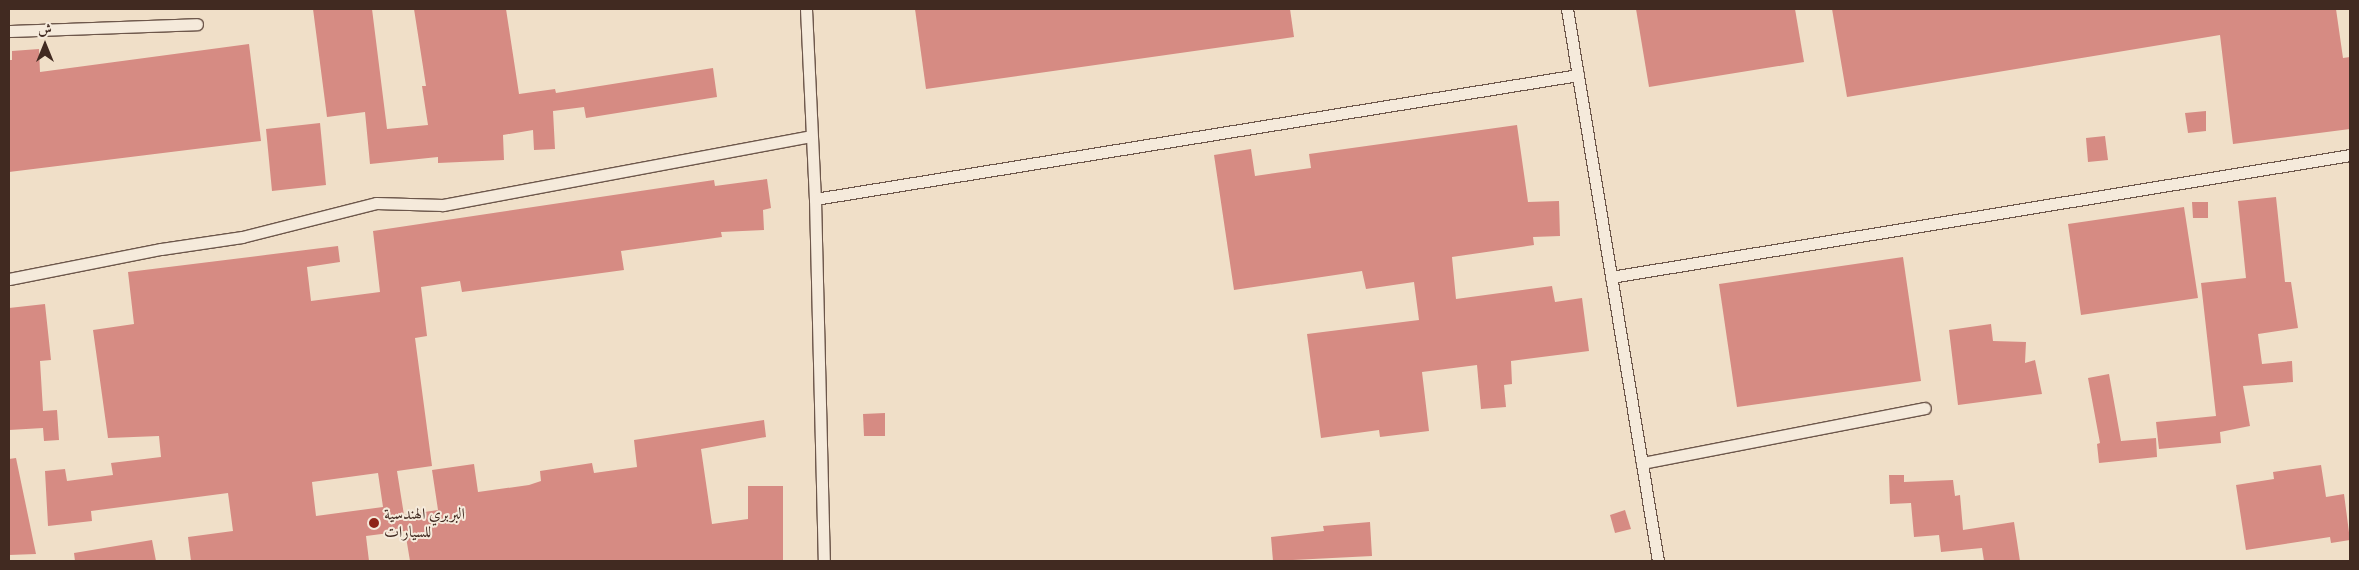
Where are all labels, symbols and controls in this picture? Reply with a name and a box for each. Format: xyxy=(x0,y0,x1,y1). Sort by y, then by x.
north arrow xyxy=(20,20,70,70)
text: ش xyxy=(38,21,52,38)
place label: البربري الهندسية للسيارات xyxy=(384,504,465,542)
marker: البربري الهندسية للسيارات xyxy=(368,517,380,529)

